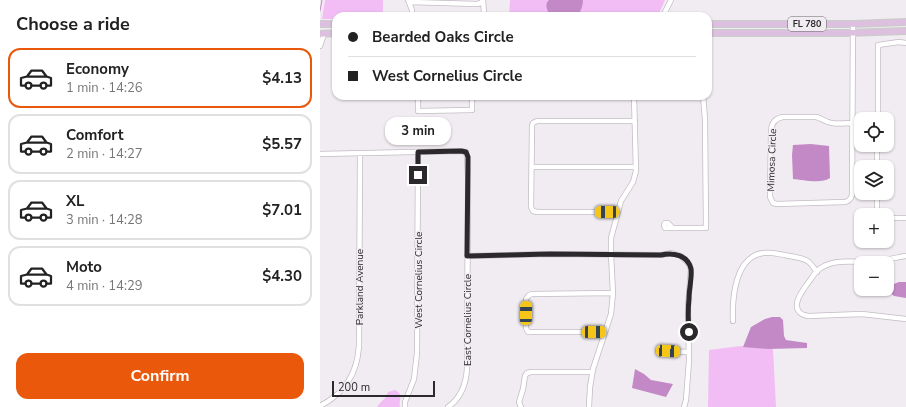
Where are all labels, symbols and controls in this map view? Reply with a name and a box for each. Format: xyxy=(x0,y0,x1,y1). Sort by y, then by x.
text: Choose a ride xyxy=(16,12,130,36)
road number: FL 780 xyxy=(788,17,826,31)
text: Bearded Oaks Circle xyxy=(372,27,514,47)
text: Economy xyxy=(66,59,129,79)
icon: car xyxy=(18,60,54,96)
text: West Cornelius Circle xyxy=(372,66,522,86)
text: $4.13 xyxy=(262,68,302,88)
text: 1 min · 14:26 xyxy=(66,79,142,97)
map controls xyxy=(854,112,894,296)
button: locate xyxy=(854,112,894,152)
callout: 3 min xyxy=(385,117,451,145)
text: 3 min xyxy=(401,122,435,140)
text: Comfort xyxy=(66,125,123,145)
icon: car xyxy=(18,126,54,162)
street label: Mimosa Circle xyxy=(764,128,780,192)
text: $5.57 xyxy=(262,134,302,154)
text: 2 min · 14:27 xyxy=(66,145,142,163)
button: layers xyxy=(854,160,894,200)
route end xyxy=(409,166,427,184)
text: XL xyxy=(66,191,85,211)
icon: car xyxy=(18,192,54,228)
text: $7.01 xyxy=(262,200,302,220)
car xyxy=(595,206,619,218)
button: + xyxy=(854,208,894,248)
text: 3 min · 14:28 xyxy=(66,211,142,229)
street label: West Cornelius Circle xyxy=(412,232,426,328)
street label: Parkland Avenue xyxy=(353,249,367,325)
button: − xyxy=(854,256,894,296)
text: Moto xyxy=(66,257,102,277)
icon: car xyxy=(18,258,54,294)
text: $4.30 xyxy=(262,266,302,286)
street label: East Cornelius Circle xyxy=(461,274,475,366)
text: 4 min · 14:29 xyxy=(66,277,142,295)
car xyxy=(520,301,532,325)
route start xyxy=(680,323,698,341)
car xyxy=(582,326,606,338)
car xyxy=(656,344,680,358)
button: Confirm xyxy=(16,353,304,399)
scale bar xyxy=(332,379,435,398)
text: 200 m xyxy=(338,380,370,395)

